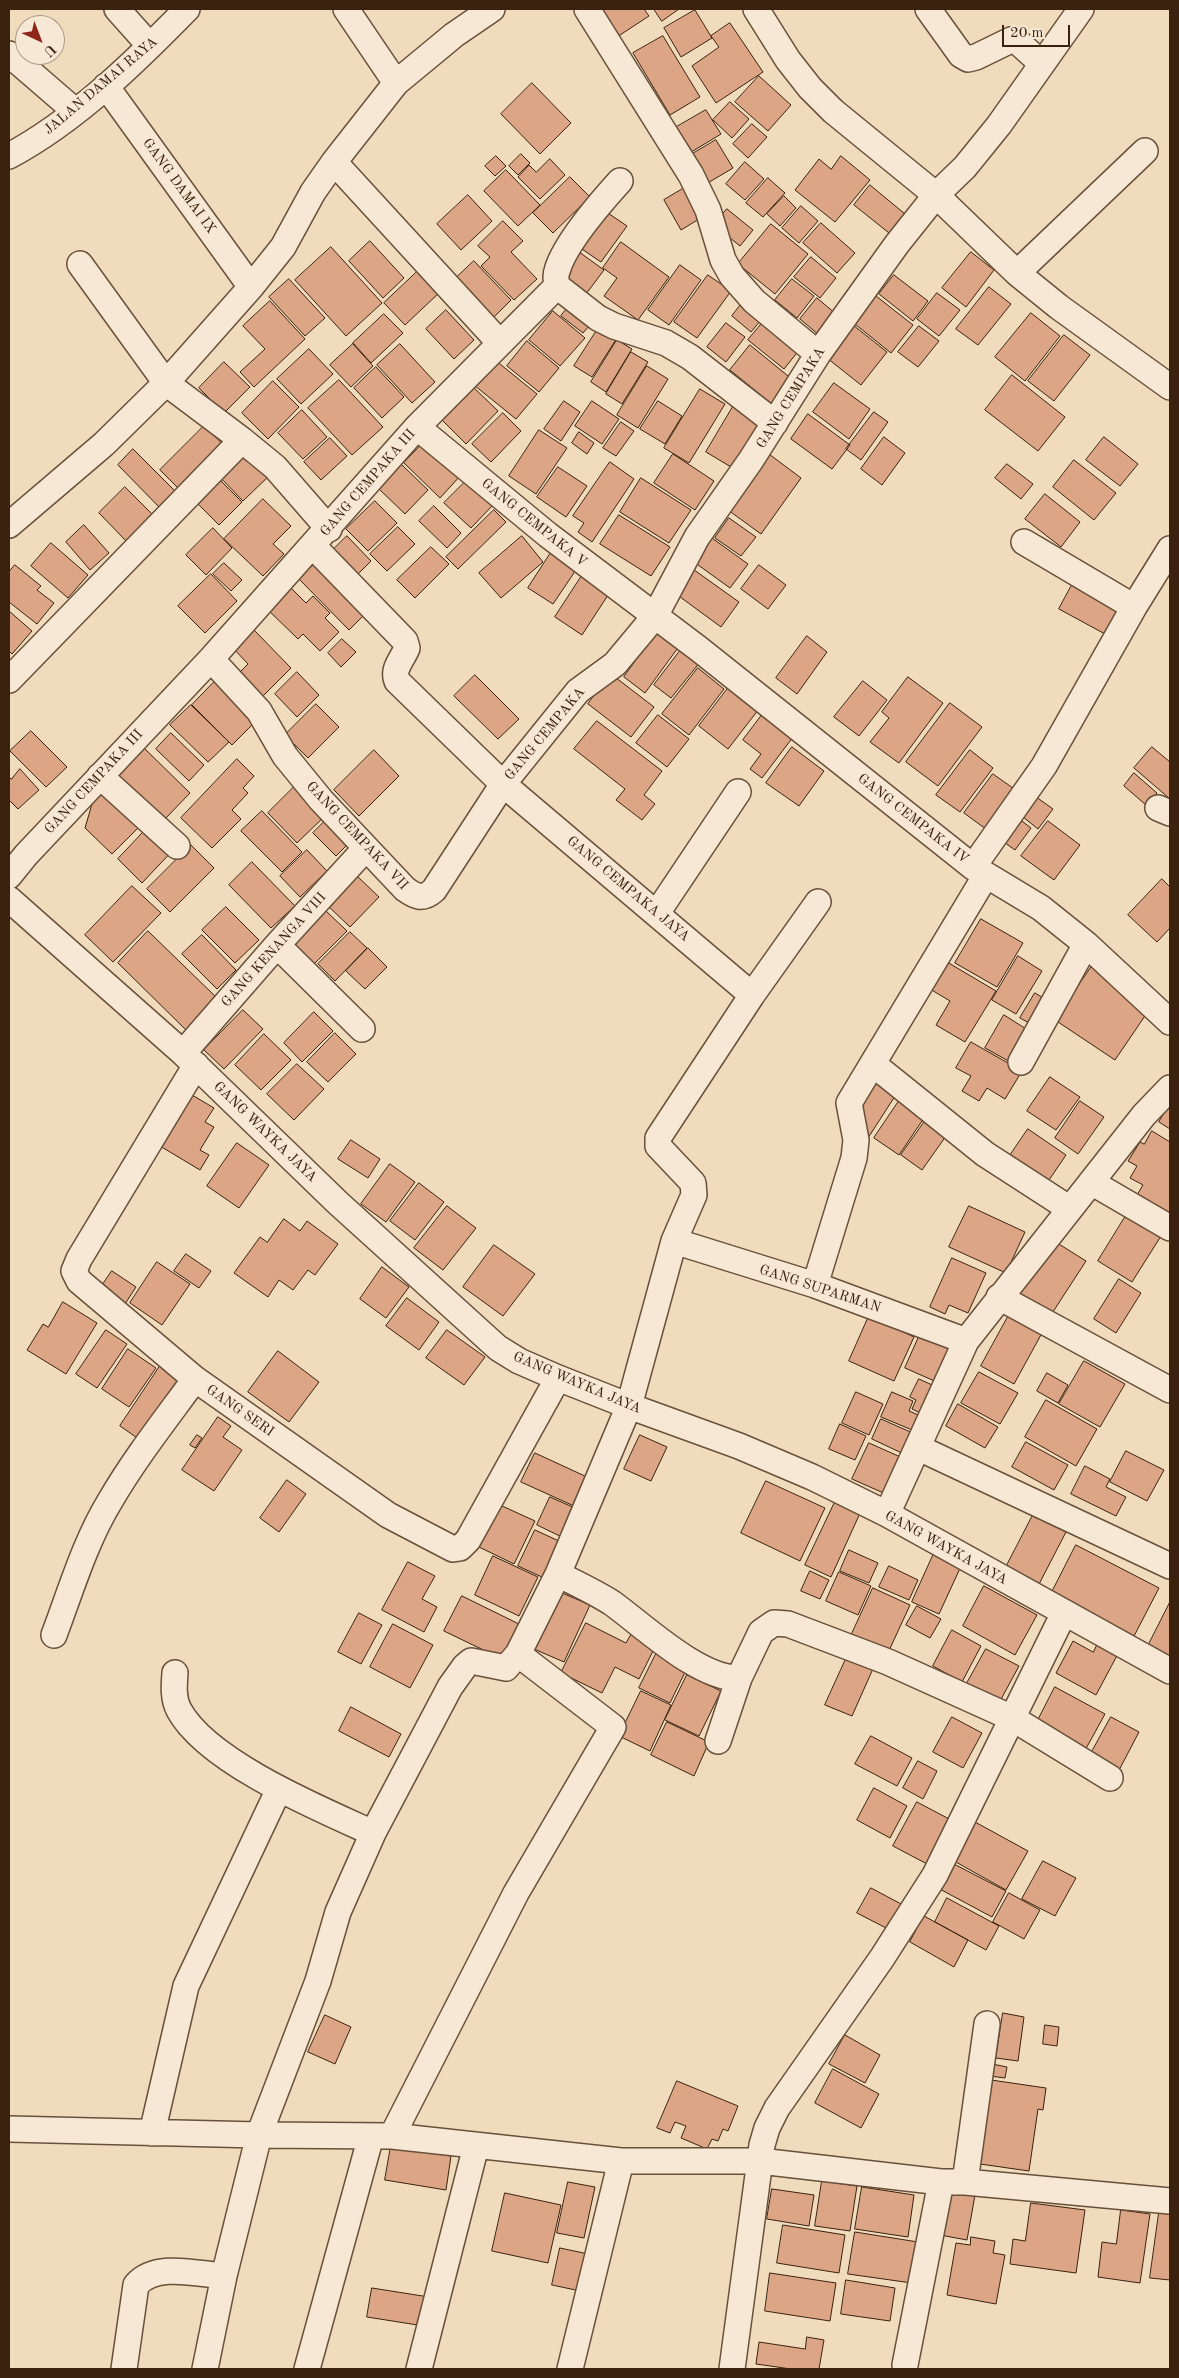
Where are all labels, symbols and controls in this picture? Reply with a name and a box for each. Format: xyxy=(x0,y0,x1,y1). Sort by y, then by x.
north arrow xyxy=(15,15,65,65)
scale bar xyxy=(1004,15,1072,47)
text: 20 m xyxy=(1010,26,1044,41)
street label: JALAN DAMAI RAYA xyxy=(41,34,161,138)
text: U xyxy=(41,41,58,59)
street label: GANG DAMAI IX xyxy=(139,135,219,237)
street label: GANG CEMPAKA xyxy=(753,344,829,452)
street label: GANG CEMPAKA III xyxy=(317,426,419,540)
street label: GANG CEMPAKA V xyxy=(478,475,590,571)
street label: GANG CEMPAKA xyxy=(501,684,589,784)
street label: GANG CEMPAKA III xyxy=(41,726,147,838)
street label: GANG CEMPAKA IV xyxy=(854,770,972,868)
street label: GANG CEMPAKA VII xyxy=(302,778,412,894)
street label: GANG CEMPAKA JAYA xyxy=(563,833,693,945)
street label: GANG KENANGA VIII xyxy=(218,889,330,1011)
street label: GANG WAYKA JAYA xyxy=(210,1078,320,1186)
street label: GANG SUPARMAN xyxy=(757,1261,883,1317)
street label: GANG WAYKA JAYA xyxy=(510,1348,644,1418)
street label: GANG SERI xyxy=(203,1381,277,1441)
street label: GANG WAYKA JAYA xyxy=(882,1507,1010,1589)

